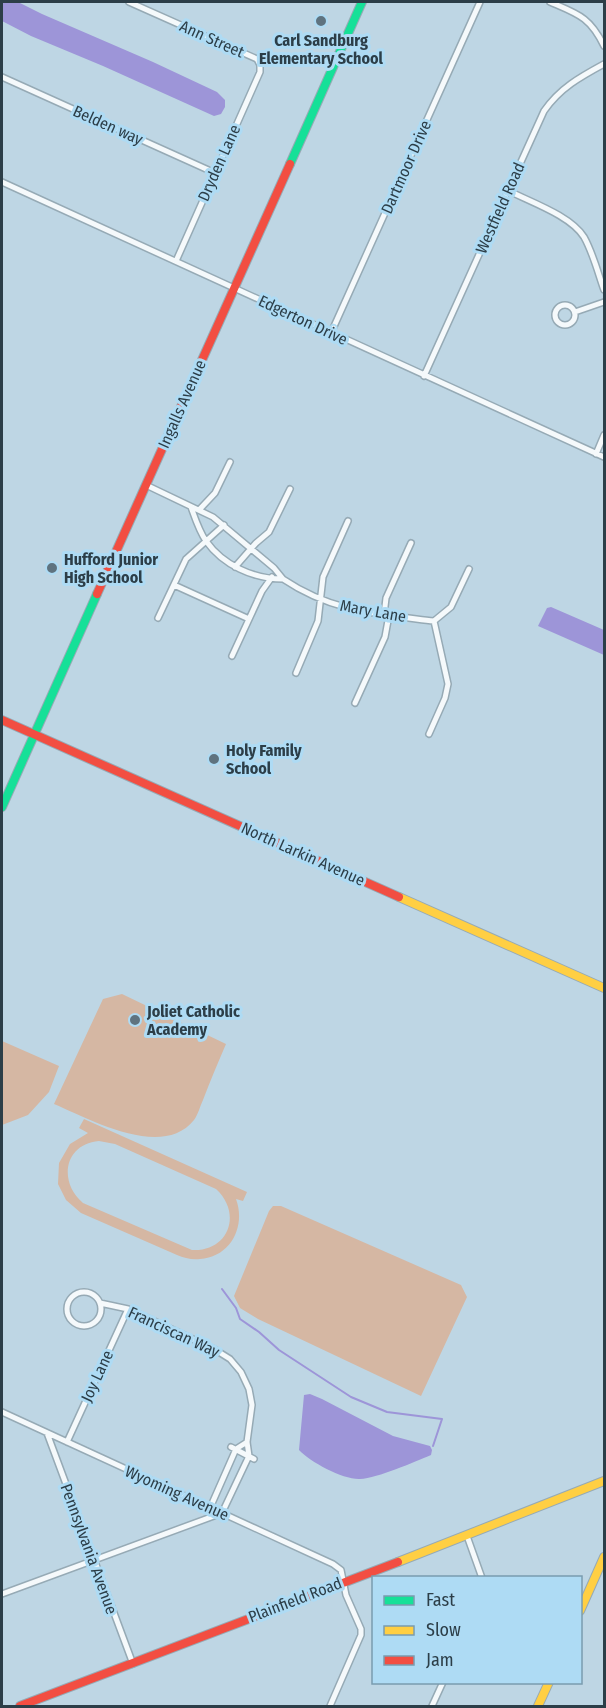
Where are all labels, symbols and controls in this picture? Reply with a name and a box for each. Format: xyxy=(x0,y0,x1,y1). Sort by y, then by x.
marker: Carl Sandburg Elementary School xyxy=(314,14,328,28)
street label: Ann Street xyxy=(177,16,248,62)
place label: Carl Sandburg Elementary School xyxy=(259,31,384,68)
street label: Belden way xyxy=(70,101,147,149)
street label: Dartmoor Drive xyxy=(377,117,435,217)
street label: Dryden Lane xyxy=(194,122,244,204)
street label: Westfield Road xyxy=(471,160,529,256)
street label: Edgerton Drive xyxy=(255,291,351,349)
street label: Ingalls Avenue xyxy=(154,357,210,451)
place label: Hufford Junior High School xyxy=(64,550,158,587)
marker: Hufford Junior High School xyxy=(45,561,59,575)
street label: Mary Lane xyxy=(338,596,408,626)
place label: Holy Family School xyxy=(226,741,302,778)
marker: Holy Family School xyxy=(207,752,221,766)
street label: North Larkin Avenue xyxy=(238,818,368,890)
place label: Joliet Catholic Academy xyxy=(146,1002,240,1039)
marker: Joliet Catholic Academy xyxy=(128,1013,142,1027)
street label: Franciscan Way xyxy=(125,1303,223,1362)
street label: Joy Lane xyxy=(77,1347,117,1405)
street label: Wyoming Avenue xyxy=(122,1462,232,1524)
street label: Pennsylvania Avenue xyxy=(57,1481,121,1617)
street label: Plainfield Road xyxy=(246,1573,344,1627)
legend xyxy=(372,1576,582,1684)
text: Fast xyxy=(426,1589,455,1611)
text: Slow xyxy=(426,1619,461,1641)
text: Jam xyxy=(426,1649,454,1671)

